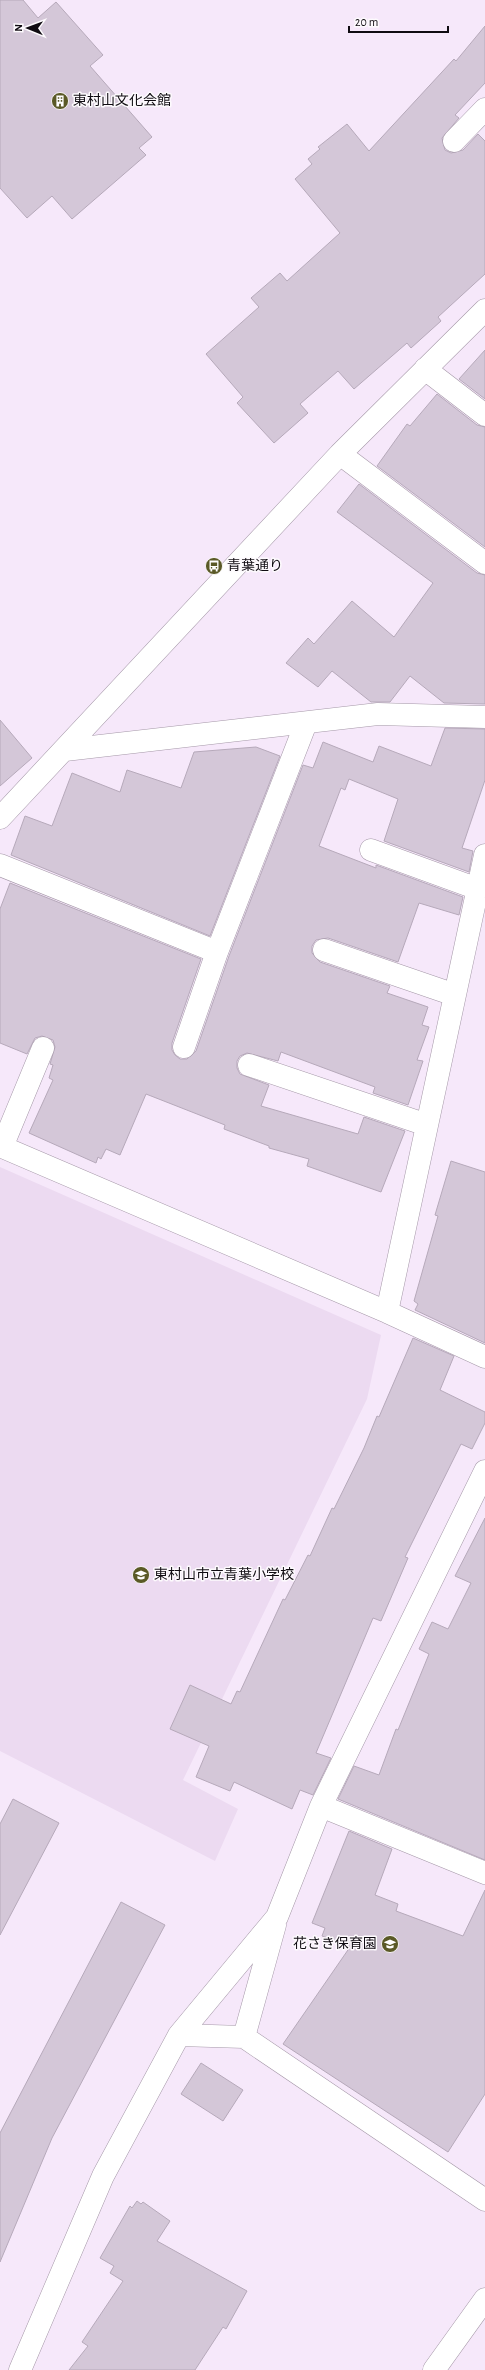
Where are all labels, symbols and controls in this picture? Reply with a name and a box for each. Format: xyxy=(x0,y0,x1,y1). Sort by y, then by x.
north arrow xyxy=(8,8,48,48)
scale bar xyxy=(349,8,448,34)
text: 20 m xyxy=(355,16,378,28)
text: N xyxy=(13,24,24,32)
building icon: 東村山文化会館 xyxy=(50,91,70,111)
place label: 東村山文化会館 xyxy=(73,92,171,108)
bus stop icon: 青葉通り xyxy=(204,556,224,576)
place label: 青葉通り xyxy=(227,558,283,573)
school or university icon: 東村山市立青葉小学校 xyxy=(131,1565,151,1585)
place label: 東村山市立青葉小学校 xyxy=(154,1566,294,1582)
school or university icon: 花さき保育園 xyxy=(380,1934,400,1954)
place label: 花さき保育園 xyxy=(293,1936,377,1951)

